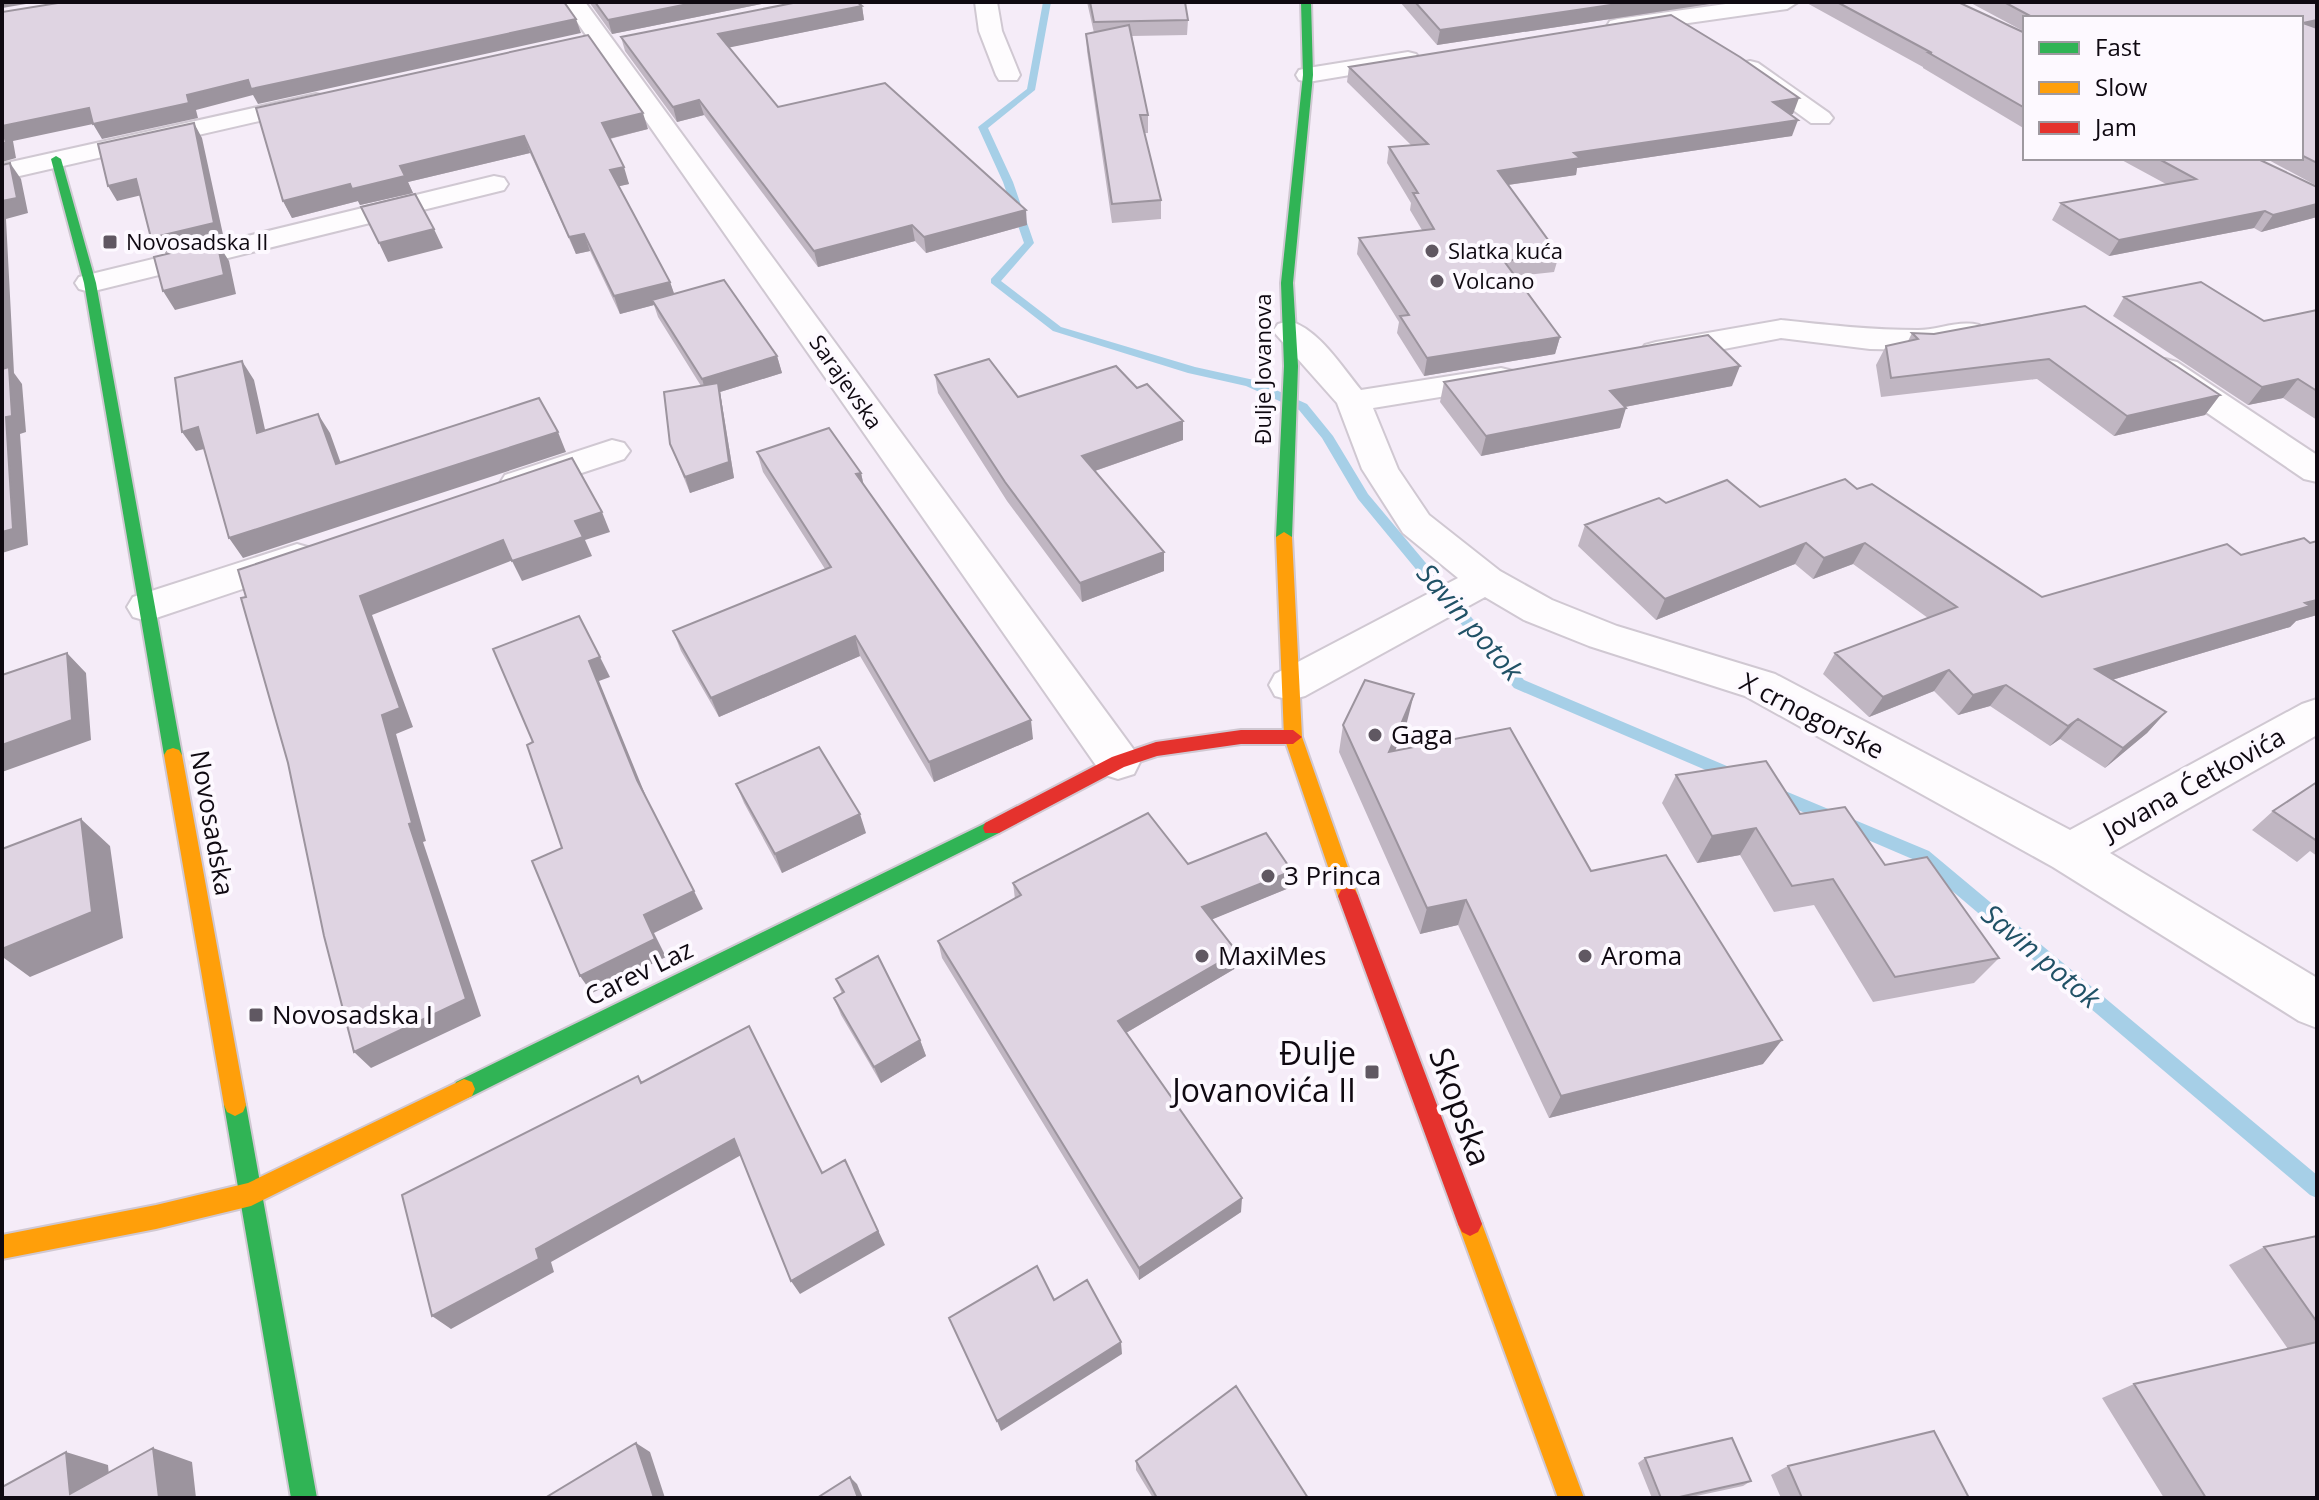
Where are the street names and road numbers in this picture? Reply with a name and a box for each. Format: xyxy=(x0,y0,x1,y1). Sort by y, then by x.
street label: Đulje Jovanova xyxy=(1247,294,1277,444)
street label: Sarajevska xyxy=(803,328,890,435)
street label: X crnogorske xyxy=(1734,663,1891,767)
street label: Jovana Ćetkovića xyxy=(2093,718,2291,850)
street label: Novosadska xyxy=(182,747,243,898)
street label: Carev Laz xyxy=(579,930,699,1014)
street label: Skopska xyxy=(1420,1041,1503,1172)

